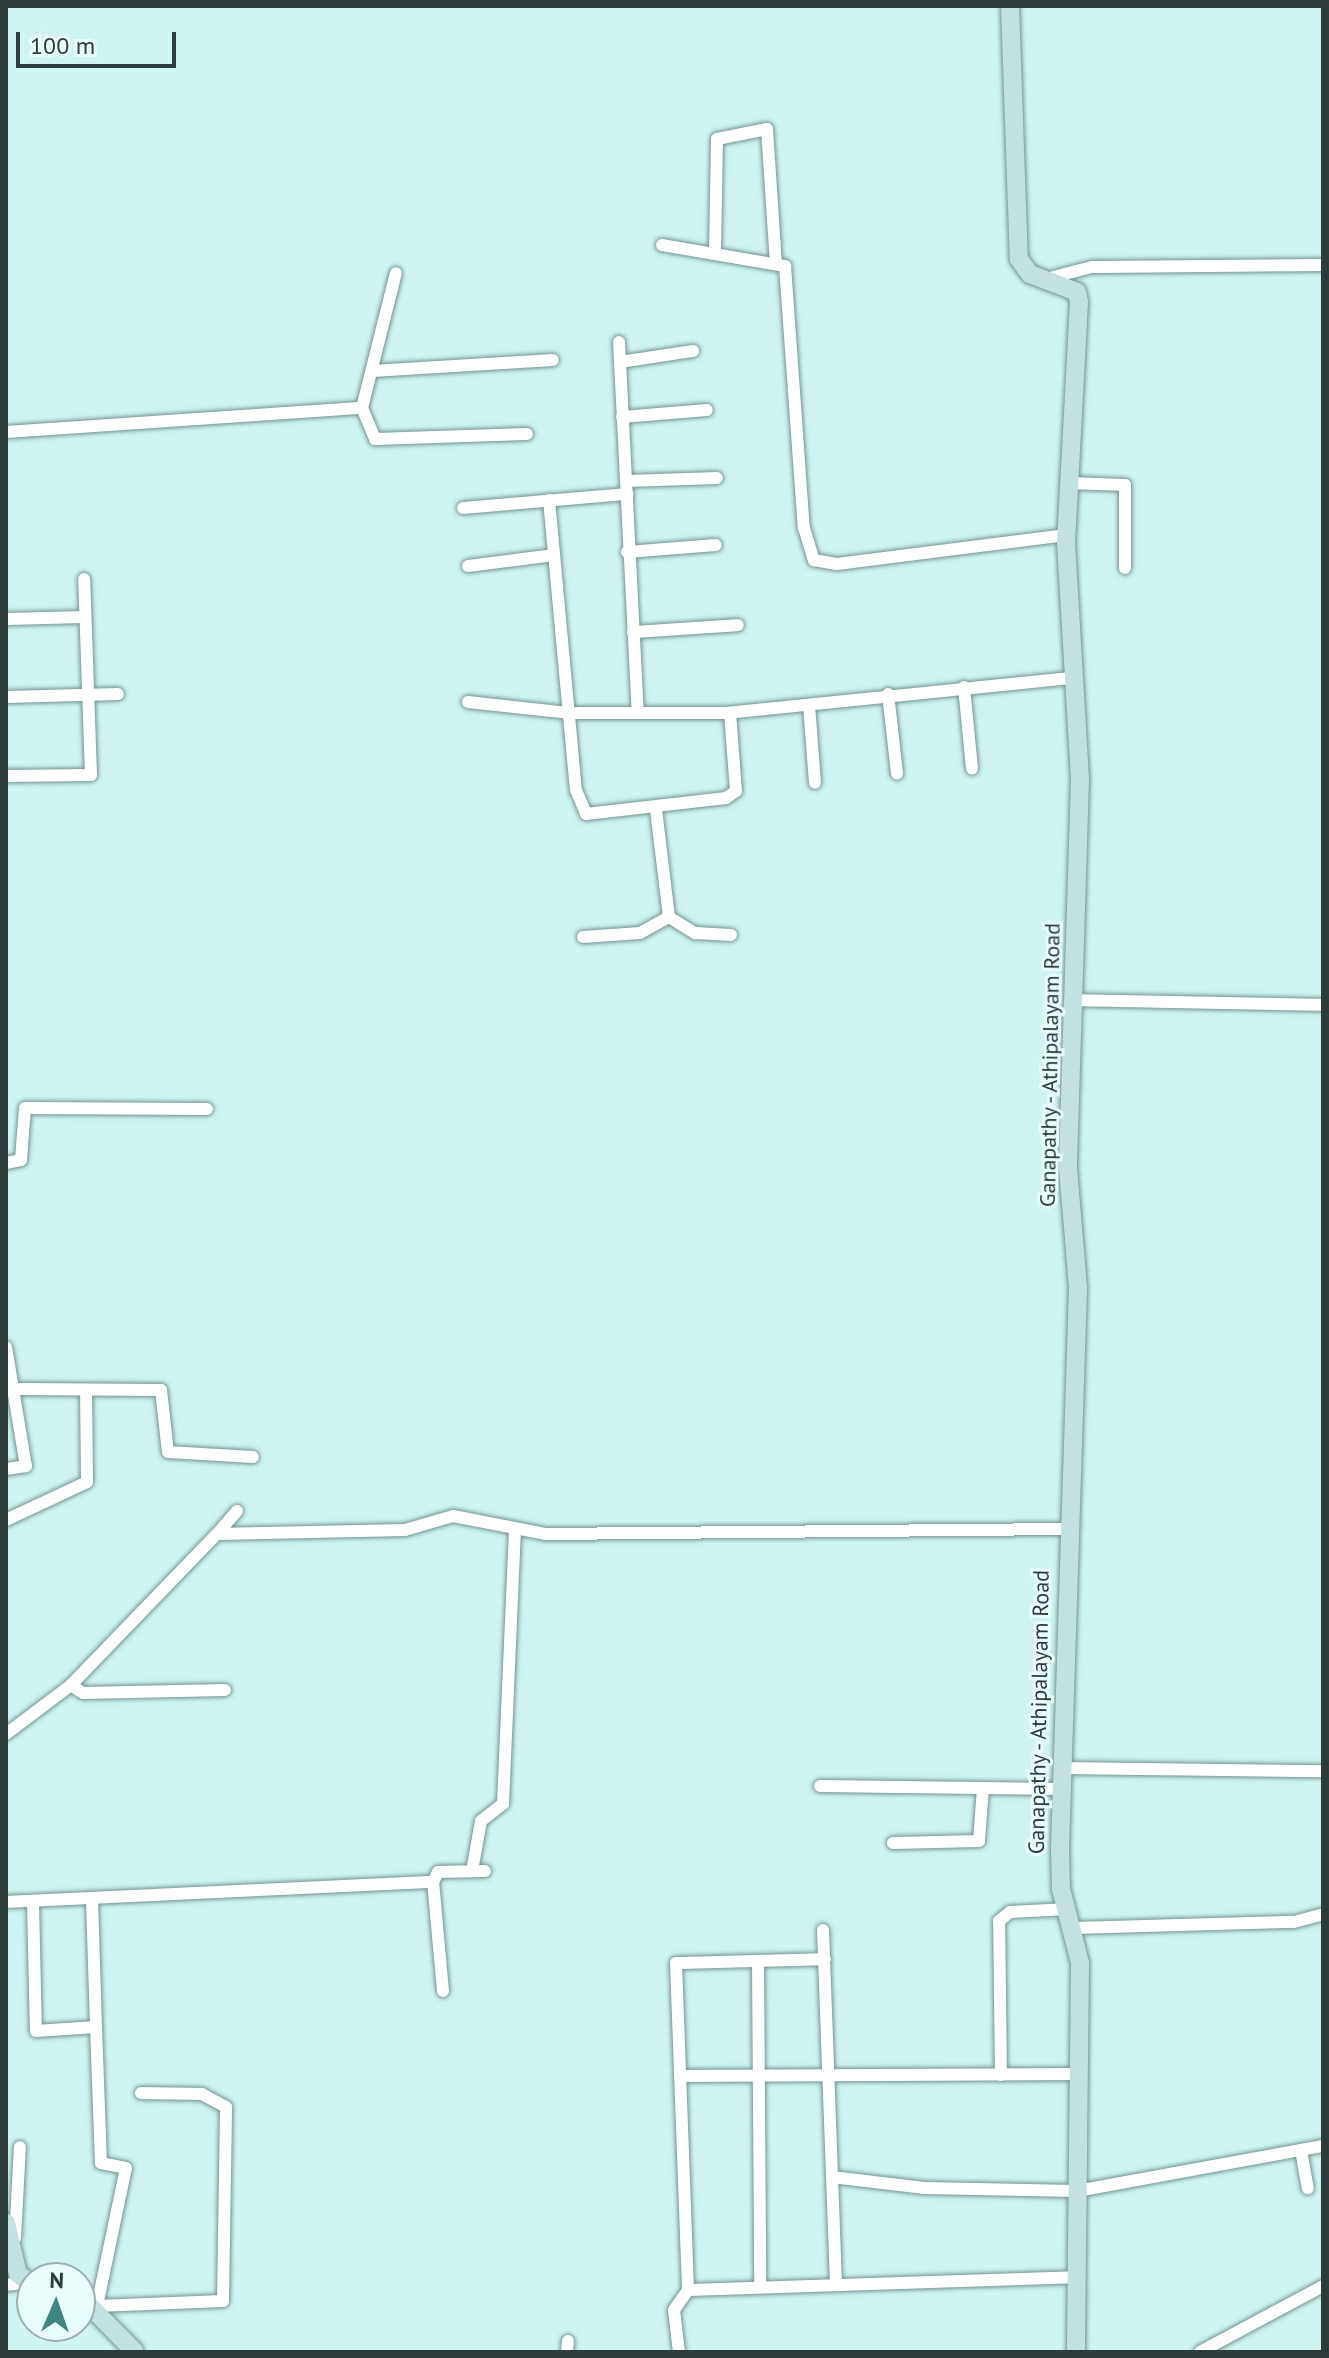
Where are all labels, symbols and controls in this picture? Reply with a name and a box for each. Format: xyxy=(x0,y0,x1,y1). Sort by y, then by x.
scale bar xyxy=(20,16,180,66)
text: 100 m xyxy=(30,30,95,61)
street label: Ganapathy - Athipalayam Road xyxy=(1034,920,1066,1210)
street label: Ganapathy - Athipalayam Road xyxy=(1023,1567,1055,1857)
north arrow xyxy=(16,2262,96,2342)
text: N xyxy=(49,2266,64,2294)

